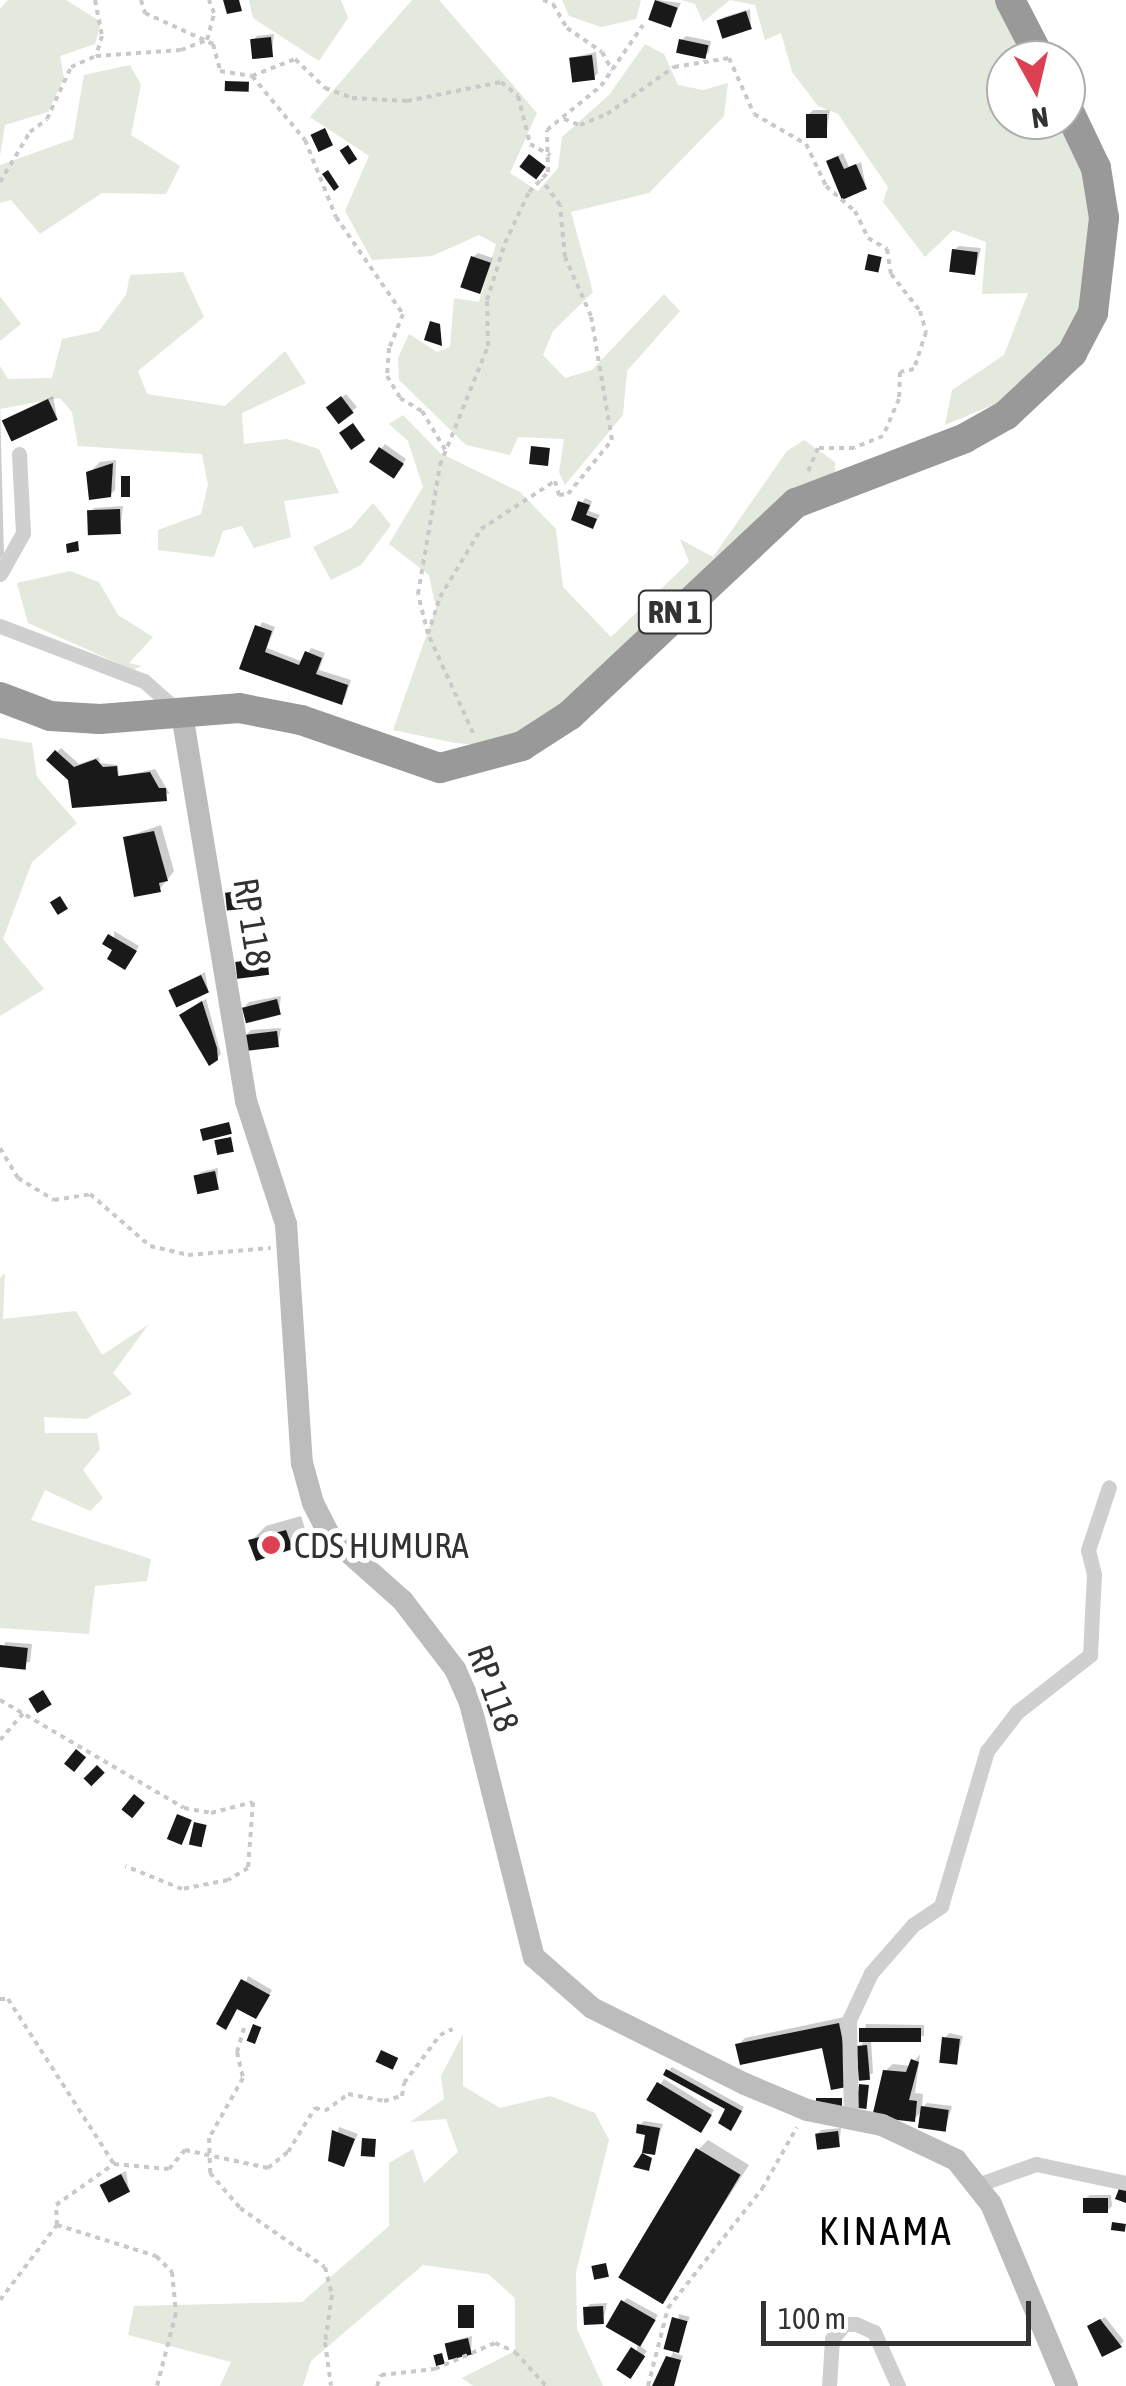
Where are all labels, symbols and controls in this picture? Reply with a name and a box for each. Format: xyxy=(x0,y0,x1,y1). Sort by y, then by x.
north arrow xyxy=(986,40,1086,140)
text: N xyxy=(1029,101,1050,135)
road number: RN 1 xyxy=(638,585,712,639)
street label: RP 118 xyxy=(225,875,281,969)
place label: CDS HUMURA xyxy=(294,1524,469,1566)
marker: CDS HUMURA xyxy=(258,1532,284,1558)
street label: RP 118 xyxy=(459,1639,529,1737)
district label: KINAMA xyxy=(819,2207,953,2255)
scale bar xyxy=(766,2281,1036,2343)
text: 100 m xyxy=(778,2301,846,2335)

